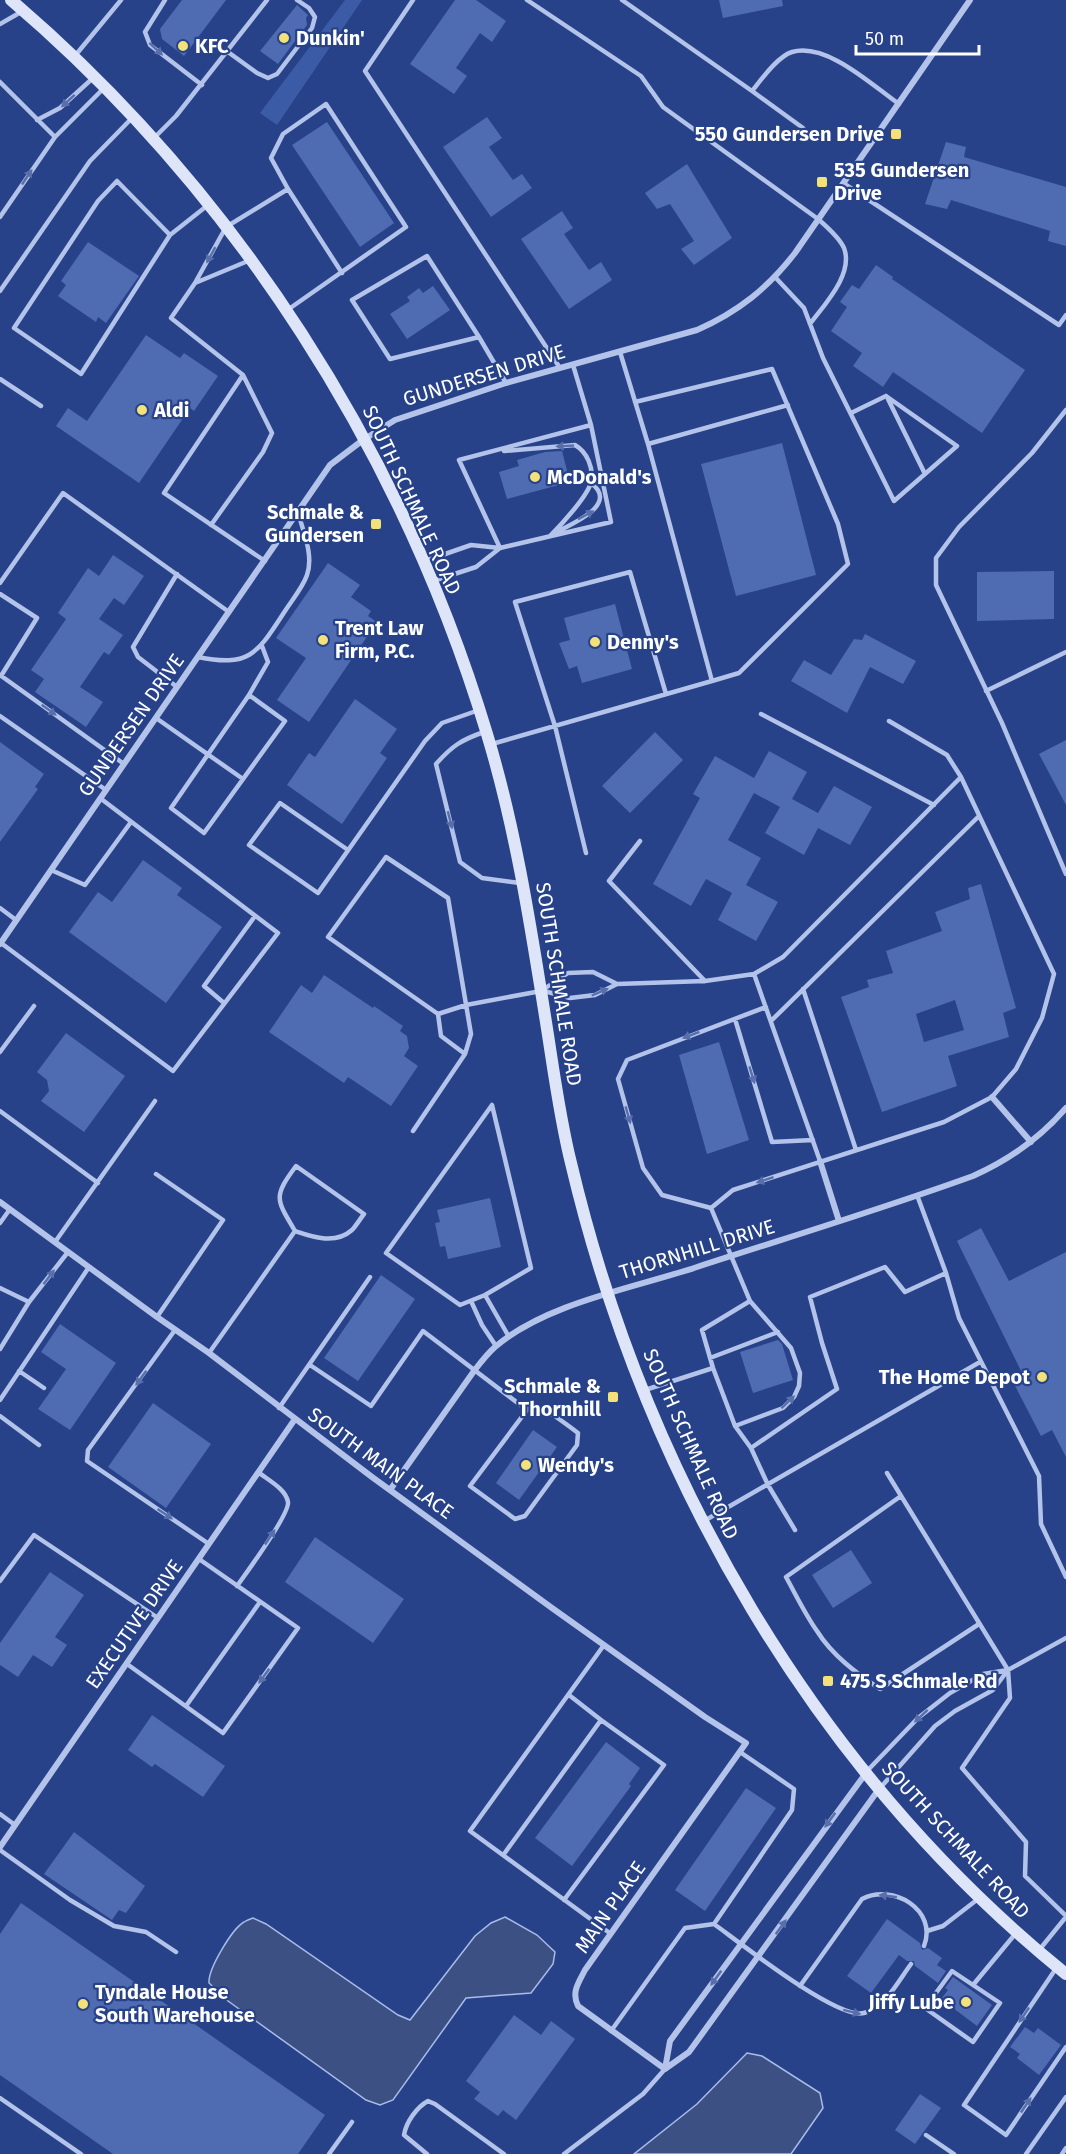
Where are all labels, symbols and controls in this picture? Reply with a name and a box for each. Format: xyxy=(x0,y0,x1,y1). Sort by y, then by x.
scale bar xyxy=(856,18,979,56)
place label: Dunkin' xyxy=(296,26,365,50)
text: 50 m xyxy=(865,28,904,50)
marker: Dunkin' xyxy=(277,31,291,45)
place label: KFC xyxy=(195,34,229,58)
marker: KFC xyxy=(176,39,190,53)
one-way arrow xyxy=(149,42,164,56)
one-way arrow xyxy=(61,94,76,107)
place label: 550 Gundersen Drive xyxy=(695,122,884,146)
marker: 550 Gundersen Drive xyxy=(889,127,903,141)
place label: 535 Gundersen Drive xyxy=(834,158,969,205)
one-way arrow xyxy=(21,169,33,185)
marker: 535 Gundersen Drive xyxy=(815,175,829,189)
one-way arrow xyxy=(206,247,216,264)
street label: GUNDERSEN DRIVE xyxy=(400,339,568,411)
place label: Aldi xyxy=(153,398,189,422)
street label: SOUTH SCHMALE ROAD xyxy=(358,402,466,598)
marker: Aldi xyxy=(135,403,149,417)
one-way arrow xyxy=(556,441,575,451)
place label: McDonald's xyxy=(547,465,652,489)
marker: McDonald's xyxy=(528,470,542,484)
place label: Schmale & Gundersen xyxy=(265,500,364,547)
one-way arrow xyxy=(578,510,595,520)
marker: Schmale & Gundersen xyxy=(369,517,383,531)
place label: Trent Law Firm, P.C. xyxy=(335,616,424,663)
place label: Denny's xyxy=(607,630,679,654)
marker: Trent Law Firm, P.C. xyxy=(316,633,330,647)
marker: Denny's xyxy=(588,635,602,649)
street label: GUNDERSEN DRIVE xyxy=(73,649,189,801)
one-way arrow xyxy=(40,704,56,716)
one-way arrow xyxy=(445,811,455,830)
street label: SOUTH SCHMALE ROAD xyxy=(531,880,587,1088)
one-way arrow xyxy=(591,987,609,997)
one-way arrow xyxy=(682,1031,700,1040)
one-way arrow xyxy=(748,1066,757,1084)
one-way arrow xyxy=(624,1106,634,1124)
one-way arrow xyxy=(756,1175,774,1185)
street label: THORNHILL DRIVE xyxy=(617,1214,777,1284)
one-way arrow xyxy=(42,1269,55,1285)
street label: SOUTH SCHMALE ROAD xyxy=(638,1345,744,1543)
place label: The Home Depot xyxy=(879,1365,1030,1389)
one-way arrow xyxy=(135,1369,147,1385)
marker: The Home Depot xyxy=(1035,1370,1049,1384)
place label: Schmale & Thornhill xyxy=(504,1374,601,1421)
marker: Schmale & Thornhill xyxy=(606,1390,620,1404)
one-way arrow xyxy=(780,1395,795,1409)
street label: SOUTH MAIN PLACE xyxy=(304,1402,458,1524)
place label: Wendy's xyxy=(538,1453,614,1477)
marker: Wendy's xyxy=(519,1458,533,1472)
one-way arrow xyxy=(157,1508,174,1519)
one-way arrow xyxy=(264,1529,275,1545)
street label: EXECUTIVE DRIVE xyxy=(81,1555,187,1693)
one-way arrow xyxy=(258,1668,270,1684)
place label: 475 S Schmale Rd xyxy=(840,1669,997,1693)
marker: 475 S Schmale Rd xyxy=(821,1674,835,1688)
one-way arrow xyxy=(914,1708,928,1722)
street label: SOUTH SCHMALE ROAD xyxy=(877,1757,1035,1923)
one-way arrow xyxy=(824,1811,836,1827)
street label: MAIN PLACE xyxy=(570,1856,650,1958)
one-way arrow xyxy=(878,1891,897,1900)
one-way arrow xyxy=(774,1920,786,1935)
one-way arrow xyxy=(710,1969,722,1985)
place label: Tyndale House South Warehouse xyxy=(95,1980,255,2027)
place label: Jiffy Lube xyxy=(867,1990,954,2014)
marker: Jiffy Lube xyxy=(959,1995,973,2009)
marker: Tyndale House South Warehouse xyxy=(76,1997,90,2011)
one-way arrow xyxy=(843,2007,861,2017)
one-way arrow xyxy=(1018,2007,1029,2023)
one-way arrow xyxy=(1020,2097,1031,2113)

